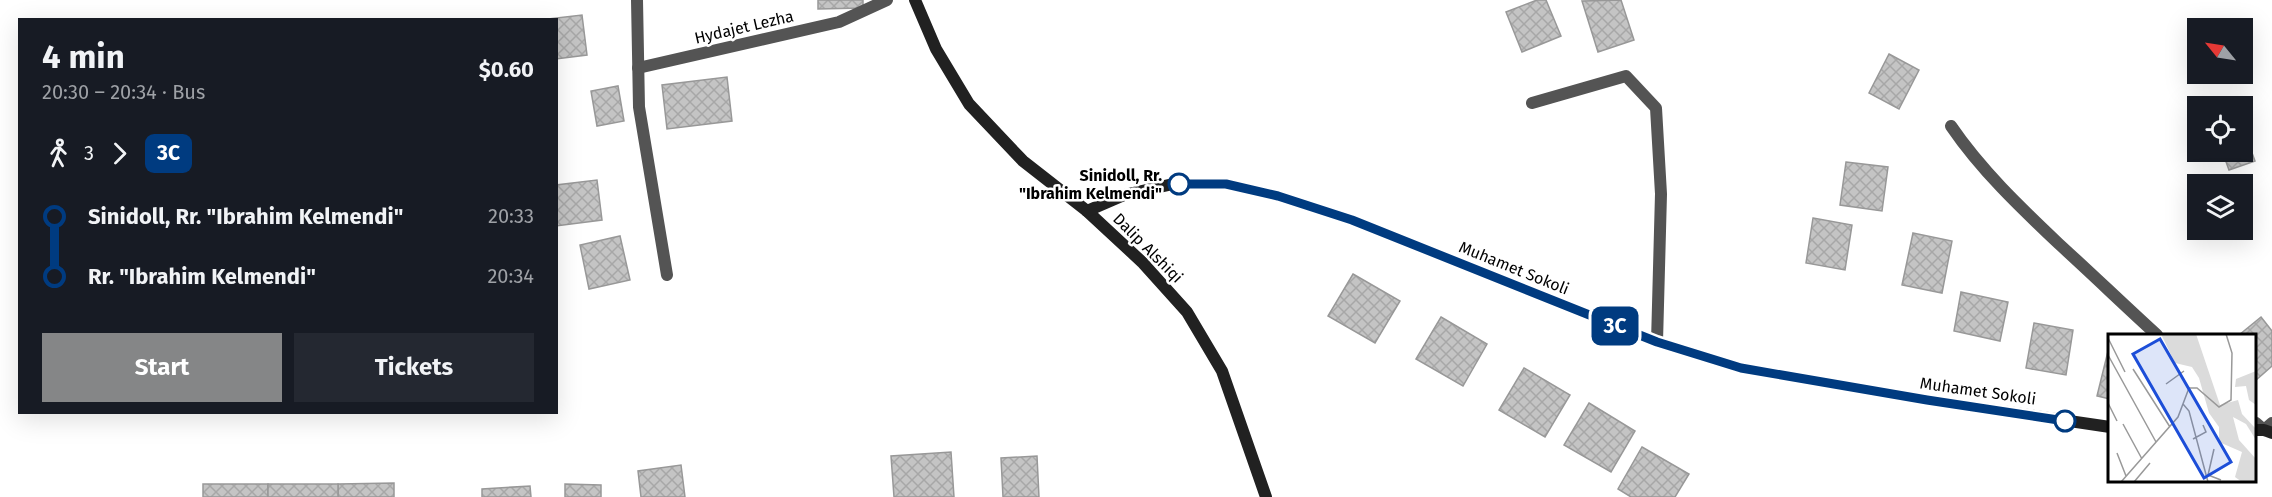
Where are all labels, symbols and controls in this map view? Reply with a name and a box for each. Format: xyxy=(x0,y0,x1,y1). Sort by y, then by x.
street label: Hydajet Lezha xyxy=(693,6,795,48)
north arrow xyxy=(2187,18,2253,84)
map controls xyxy=(2187,18,2253,240)
text: 4 min xyxy=(42,37,125,77)
text: $0.60 xyxy=(479,56,534,83)
text: 20:30 – 20:34 · Bus xyxy=(42,80,205,104)
button: locate xyxy=(2187,96,2253,162)
icon: walk xyxy=(42,137,75,170)
icon: forward xyxy=(103,137,136,170)
text: 3C xyxy=(157,140,180,166)
text: 3 xyxy=(84,141,94,165)
place label: Sinidoll, Rr. "Ibrahim Kelmendi" xyxy=(1019,166,1162,203)
marker: Sinidoll, Rr. "Ibrahim Kelmendi" xyxy=(1168,173,1190,195)
button: layers xyxy=(2187,174,2253,240)
text: Sinidoll, Rr. "Ibrahim Kelmendi" xyxy=(88,203,403,230)
text: 20:33 xyxy=(488,204,534,228)
street label: Dalip Alshiqi xyxy=(1109,209,1187,287)
street label: Muhamet Sokoli xyxy=(1456,237,1572,299)
text: Rr. "Ibrahim Kelmendi" xyxy=(88,263,316,290)
text: 20:34 xyxy=(487,264,534,288)
line badge: 3C xyxy=(1588,306,1642,346)
text: 3C xyxy=(1604,313,1627,339)
button: Start xyxy=(42,333,282,402)
button: Tickets xyxy=(294,333,534,402)
inset map xyxy=(2108,334,2257,482)
street label: Muhamet Sokoli xyxy=(1919,373,2037,409)
unlabelled marker xyxy=(2054,410,2076,432)

